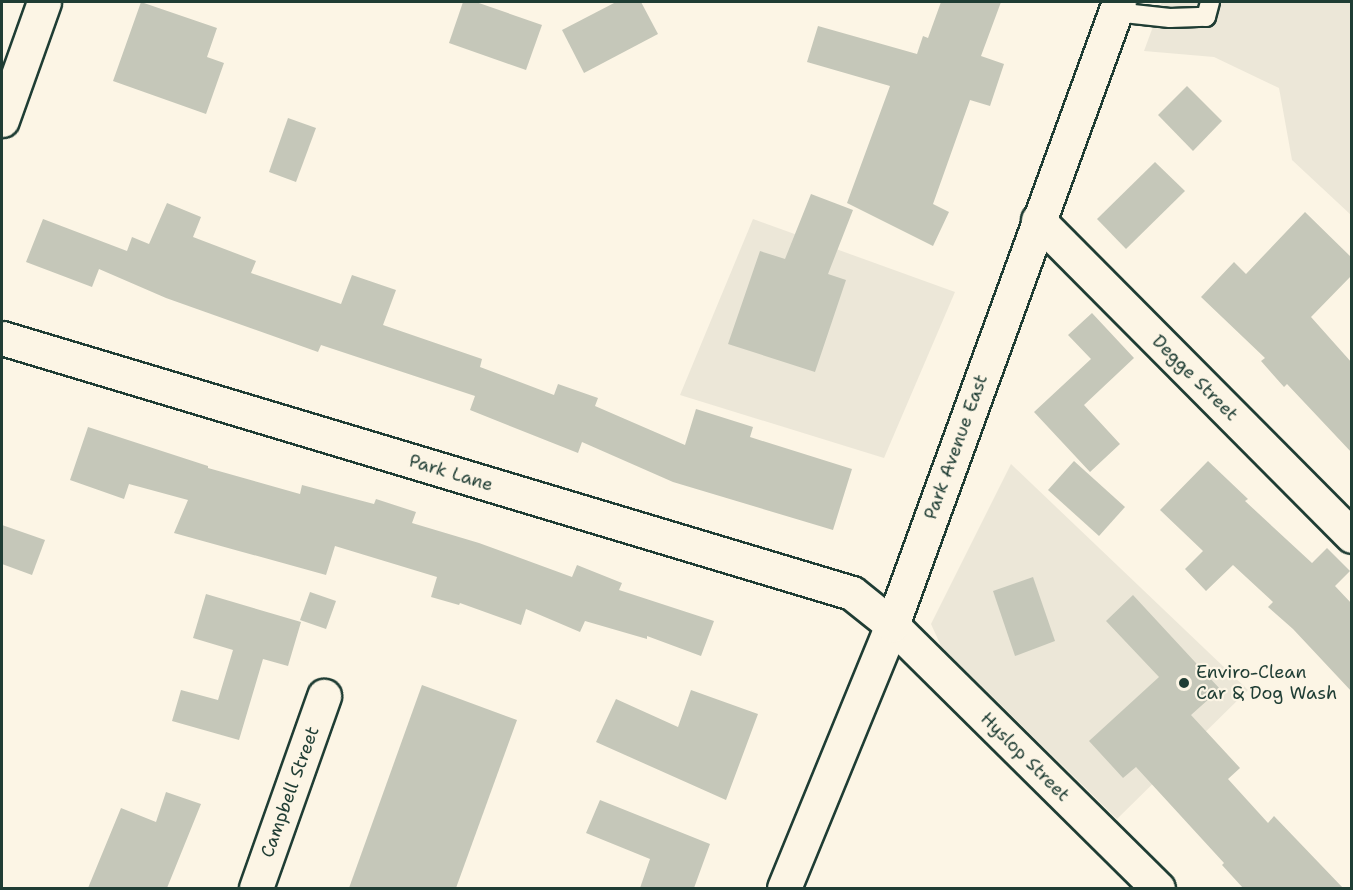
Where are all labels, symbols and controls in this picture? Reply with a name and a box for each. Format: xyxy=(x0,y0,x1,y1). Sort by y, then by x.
street label: Degge Street xyxy=(1148,331,1242,425)
street label: Park Avenue East xyxy=(920,371,992,523)
street label: Park Lane xyxy=(406,450,496,496)
place label: Enviro-Clean Car & Dog Wash xyxy=(1196,662,1337,704)
marker: Enviro-Clean Car & Dog Wash xyxy=(1177,676,1191,690)
street label: Hyslop Street xyxy=(976,708,1074,806)
street label: Campbell Street xyxy=(256,723,324,861)

